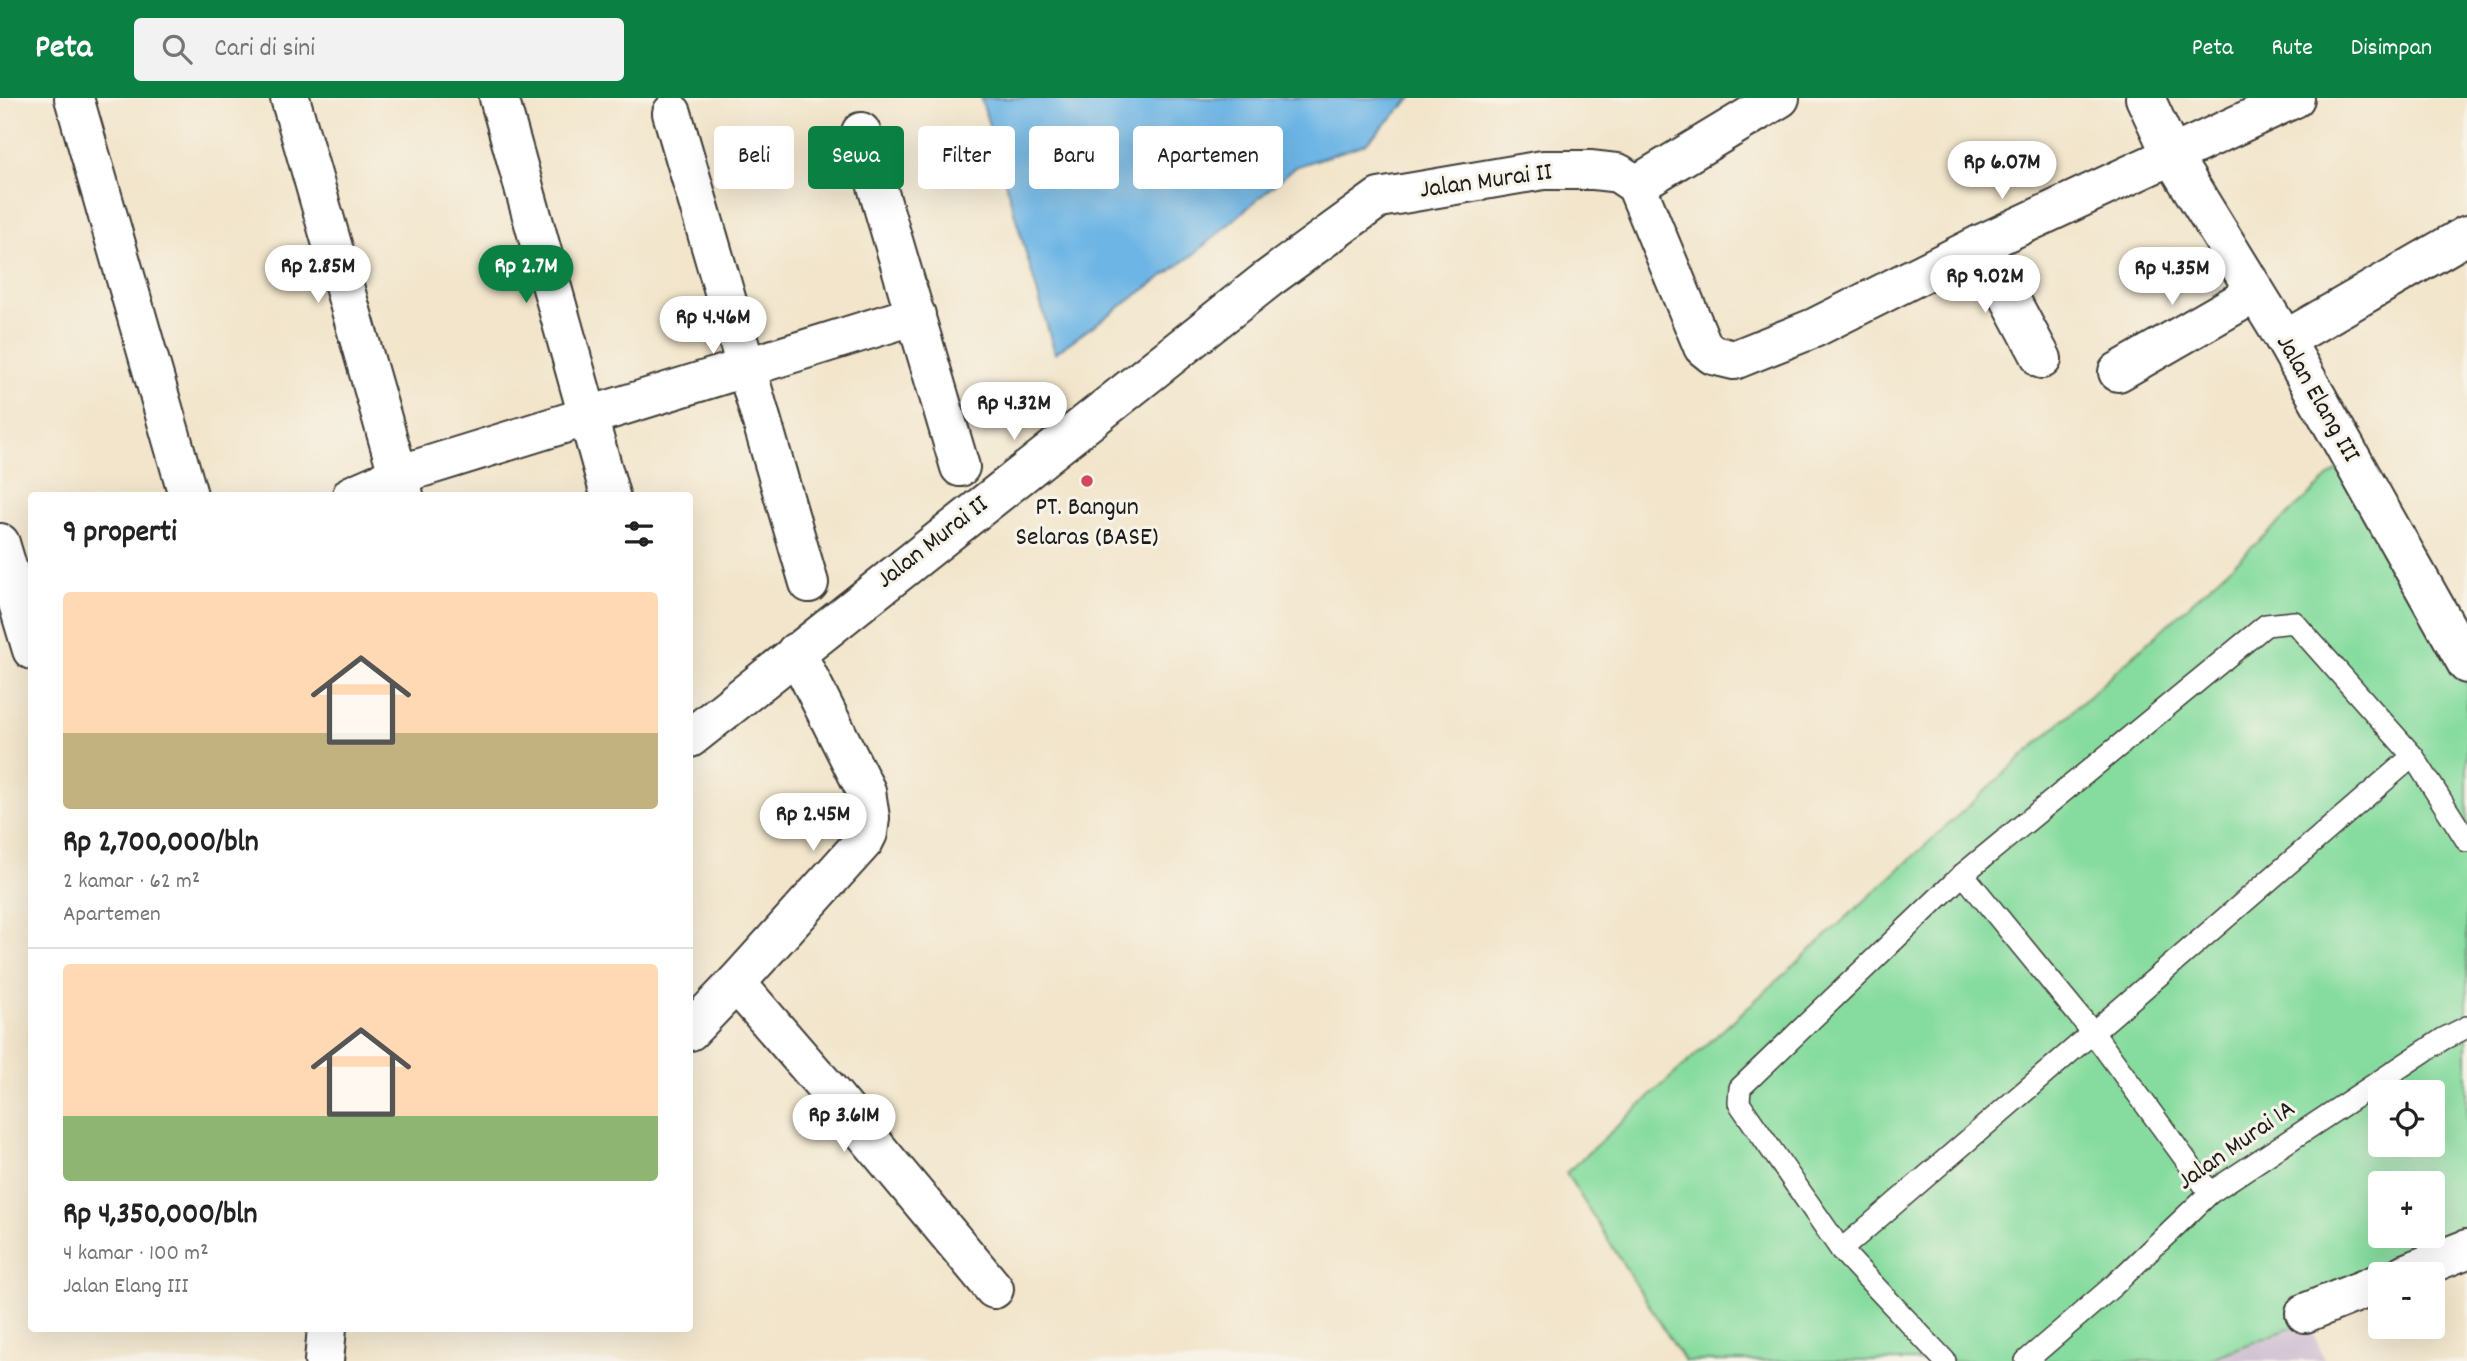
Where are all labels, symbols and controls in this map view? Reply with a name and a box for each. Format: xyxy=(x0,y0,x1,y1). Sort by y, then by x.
search box xyxy=(134,18,624,81)
text: Peta xyxy=(35,26,92,73)
icon: search xyxy=(158,30,196,68)
text: Cari di sini xyxy=(214,31,315,68)
text: Peta xyxy=(2192,32,2233,66)
text: Rute xyxy=(2271,32,2313,66)
text: Disimpan xyxy=(2351,32,2432,66)
chip: Beli xyxy=(714,126,794,189)
chip: Sewa xyxy=(808,126,904,189)
chip: Filter xyxy=(918,126,1015,189)
chip: Baru xyxy=(1029,126,1119,189)
chip: Apartemen xyxy=(1133,126,1283,189)
pin: Rp 6.07M xyxy=(1930,141,2074,201)
text: Rp 6.07M xyxy=(1964,147,2040,180)
street label: Jalan Murai II xyxy=(1418,154,1554,210)
pin: Rp 2.85M xyxy=(246,246,390,305)
pin: Rp 2.7M xyxy=(461,246,591,305)
pin: Rp 4.35M xyxy=(2100,248,2244,307)
text: Rp 2.85M xyxy=(281,251,355,284)
text: Rp 2.7M xyxy=(494,251,558,284)
text: Rp 4.35M xyxy=(2135,253,2209,286)
pin: Rp 9.02M xyxy=(1913,256,2057,315)
text: Rp 9.02M xyxy=(1946,261,2024,294)
pin: Rp 4.46M xyxy=(641,296,785,356)
text: Rp 4.46M xyxy=(676,302,750,335)
street label: Jalan Elang III xyxy=(2266,328,2368,470)
pin: Rp 4.32M xyxy=(942,382,1086,442)
text: Rp 4.32M xyxy=(977,388,1051,421)
marker: PT. Bangun Selaras (BASE) xyxy=(1079,473,1095,489)
street label: Jalan Murai II xyxy=(869,487,997,599)
place label: PT. Bangun Selaras (BASE) xyxy=(1016,490,1158,557)
text: 9 properti xyxy=(63,513,177,556)
icon: filters xyxy=(620,515,658,553)
icon: home xyxy=(298,637,424,763)
pin: Rp 2.45M xyxy=(741,794,885,853)
text: Rp 2.45M xyxy=(776,799,850,832)
text: Rp 2,700,000/bln xyxy=(63,823,259,866)
text: 2 kamar · 62 m² xyxy=(63,866,200,899)
text: Apartemen xyxy=(63,899,161,932)
icon: home xyxy=(298,1009,424,1135)
map controls xyxy=(2368,1080,2445,1339)
button: locate xyxy=(2368,1080,2445,1157)
street label: Jalan Murai 1A xyxy=(2170,1092,2304,1200)
pin: Rp 3.61M xyxy=(772,1094,916,1154)
text: Rp 3.61M xyxy=(809,1100,879,1133)
button: + xyxy=(2368,1171,2445,1248)
text: Rp 4,350,000/bln xyxy=(63,1195,257,1238)
text: 4 kamar · 100 m² xyxy=(63,1238,209,1271)
button: − xyxy=(2368,1262,2445,1339)
text: Jalan Elang III xyxy=(63,1271,188,1304)

